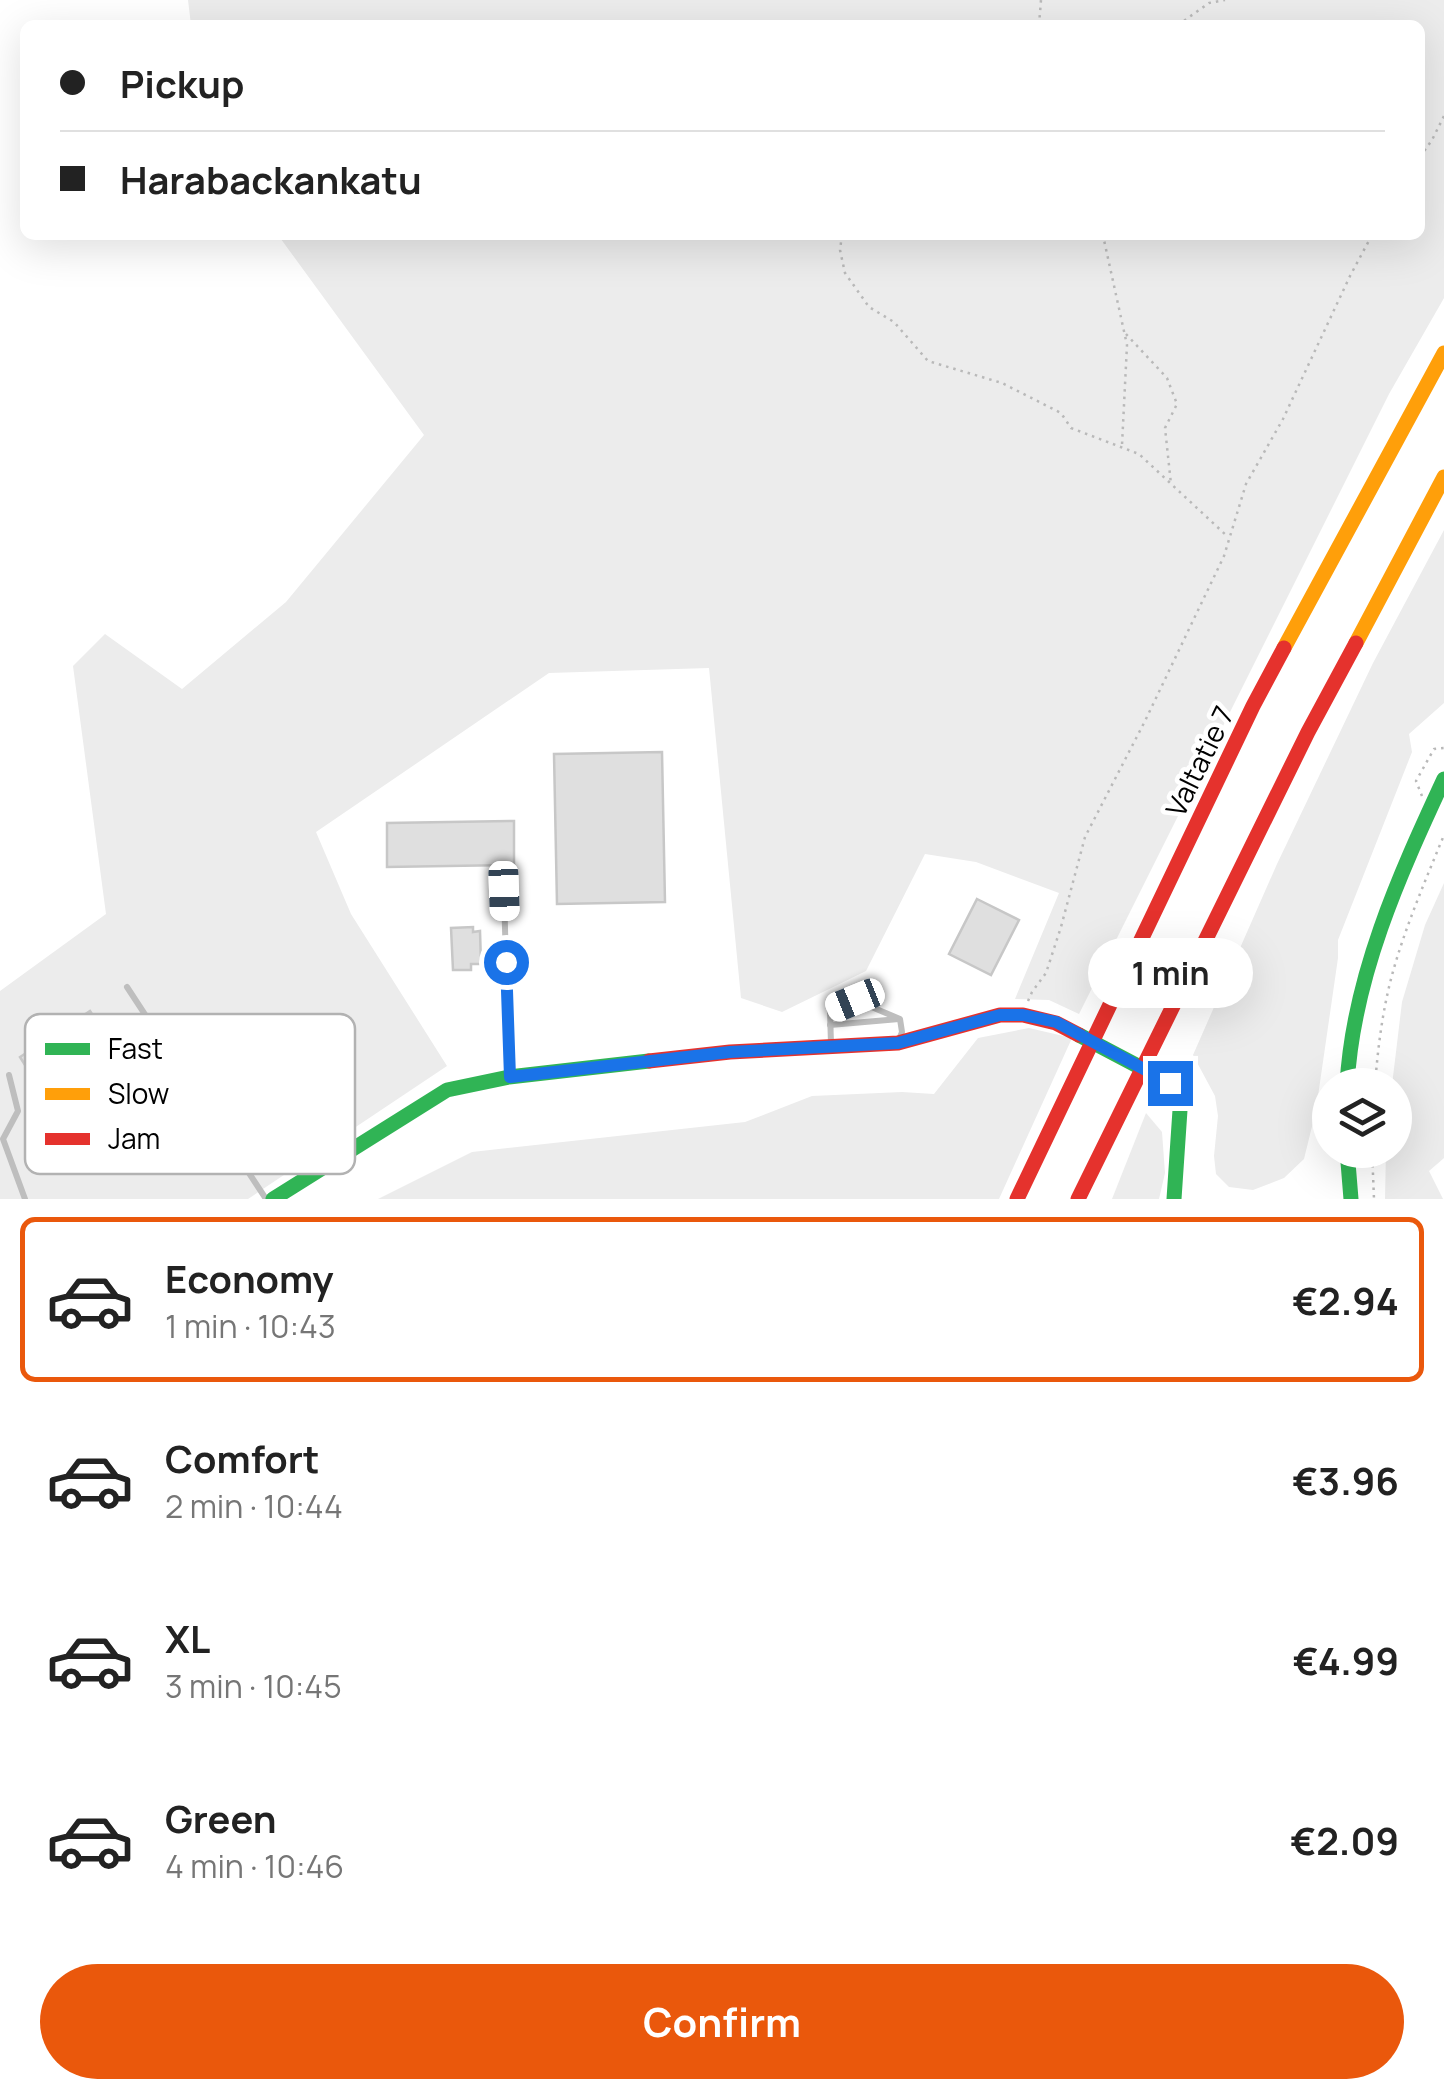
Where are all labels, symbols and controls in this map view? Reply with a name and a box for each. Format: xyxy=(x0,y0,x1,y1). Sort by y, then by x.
text: Pickup xyxy=(120,57,244,109)
text: Harabackankatu xyxy=(120,153,422,205)
street label: Valtatie 7 xyxy=(1156,700,1242,822)
car xyxy=(488,860,520,922)
callout: 1 min xyxy=(1088,938,1252,1008)
route start xyxy=(484,940,529,985)
text: 1 min xyxy=(1131,951,1210,995)
car xyxy=(822,975,888,1025)
legend xyxy=(25,1014,355,1174)
text: Fast xyxy=(108,1029,163,1067)
route end xyxy=(1148,1061,1193,1106)
map controls xyxy=(1312,1068,1412,1168)
button: layers xyxy=(1312,1068,1412,1168)
text: Slow xyxy=(108,1074,169,1112)
text: Jam xyxy=(108,1119,160,1157)
text: Economy xyxy=(165,1252,334,1304)
icon: car xyxy=(45,1255,135,1345)
text: €2.94 xyxy=(1292,1274,1399,1326)
text: 1 min · 10:43 xyxy=(165,1304,336,1348)
text: Comfort xyxy=(165,1432,319,1484)
icon: car xyxy=(45,1435,135,1525)
text: €3.96 xyxy=(1292,1454,1399,1506)
text: 2 min · 10:44 xyxy=(165,1484,343,1528)
text: XL xyxy=(165,1612,210,1664)
icon: car xyxy=(45,1615,135,1705)
text: €4.99 xyxy=(1293,1634,1399,1686)
text: 3 min · 10:45 xyxy=(165,1664,342,1708)
text: Green xyxy=(165,1792,277,1844)
icon: car xyxy=(45,1795,135,1885)
text: €2.09 xyxy=(1290,1814,1399,1866)
text: 4 min · 10:46 xyxy=(165,1844,344,1888)
button: Confirm xyxy=(40,1964,1404,2079)

